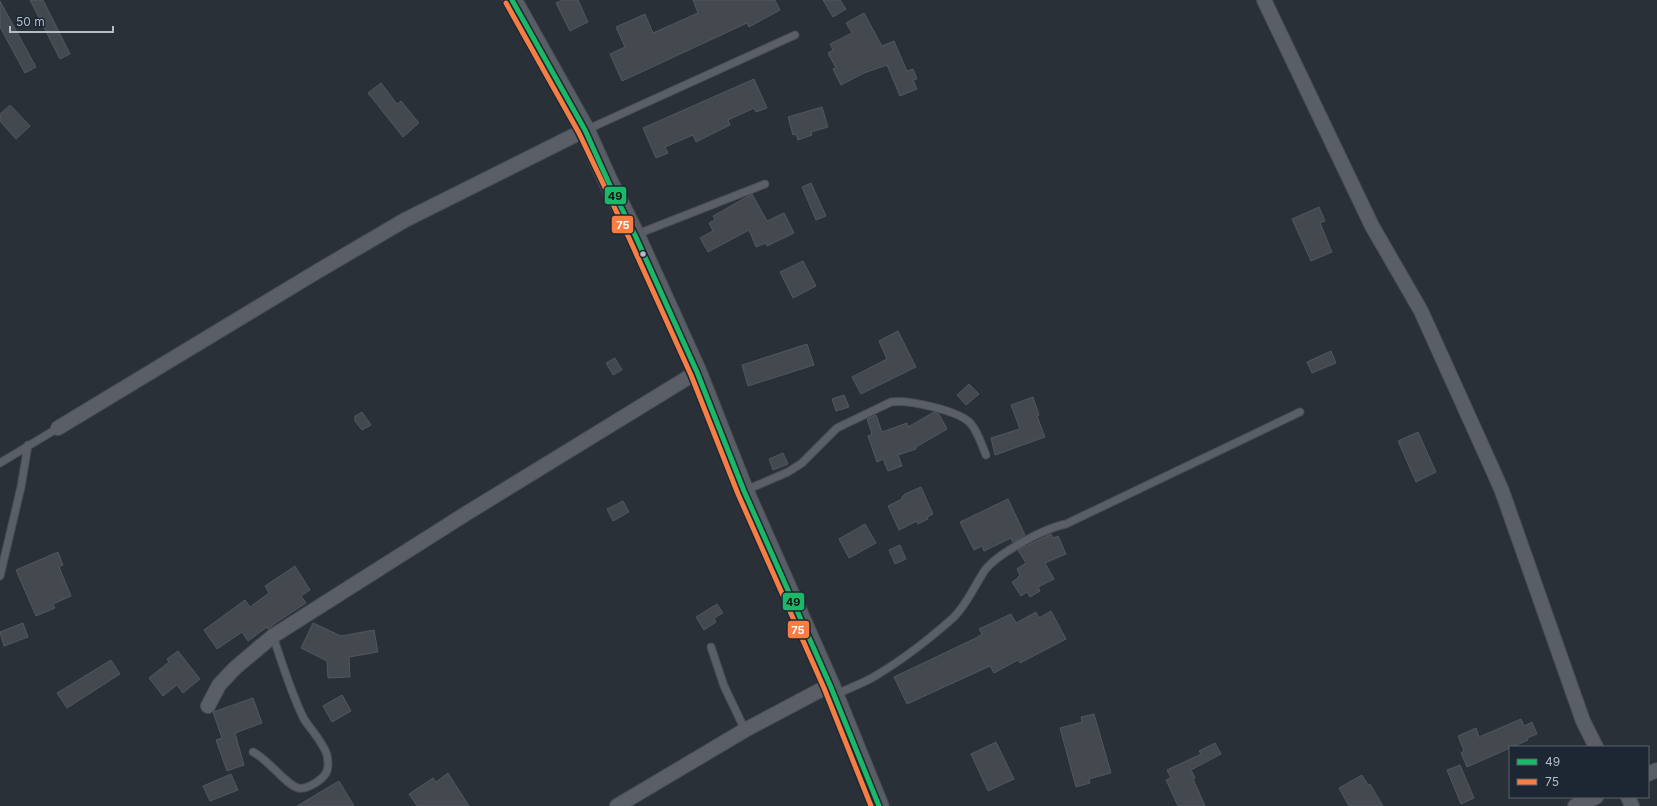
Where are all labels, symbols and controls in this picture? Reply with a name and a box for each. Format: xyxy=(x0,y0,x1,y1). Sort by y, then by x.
scale bar xyxy=(10,8,113,34)
text: 50 m xyxy=(16,14,45,29)
line badge: 49 xyxy=(604,186,627,205)
text: 49 xyxy=(608,189,622,203)
line badge: 75 xyxy=(611,215,634,234)
text: 75 xyxy=(616,218,630,232)
unlabelled marker xyxy=(638,249,648,259)
line badge: 49 xyxy=(782,592,805,611)
text: 49 xyxy=(786,595,800,609)
line badge: 75 xyxy=(787,620,810,639)
text: 75 xyxy=(791,623,805,637)
legend xyxy=(1509,746,1649,798)
text: 49 xyxy=(1545,754,1560,769)
text: 75 xyxy=(1545,774,1559,789)

